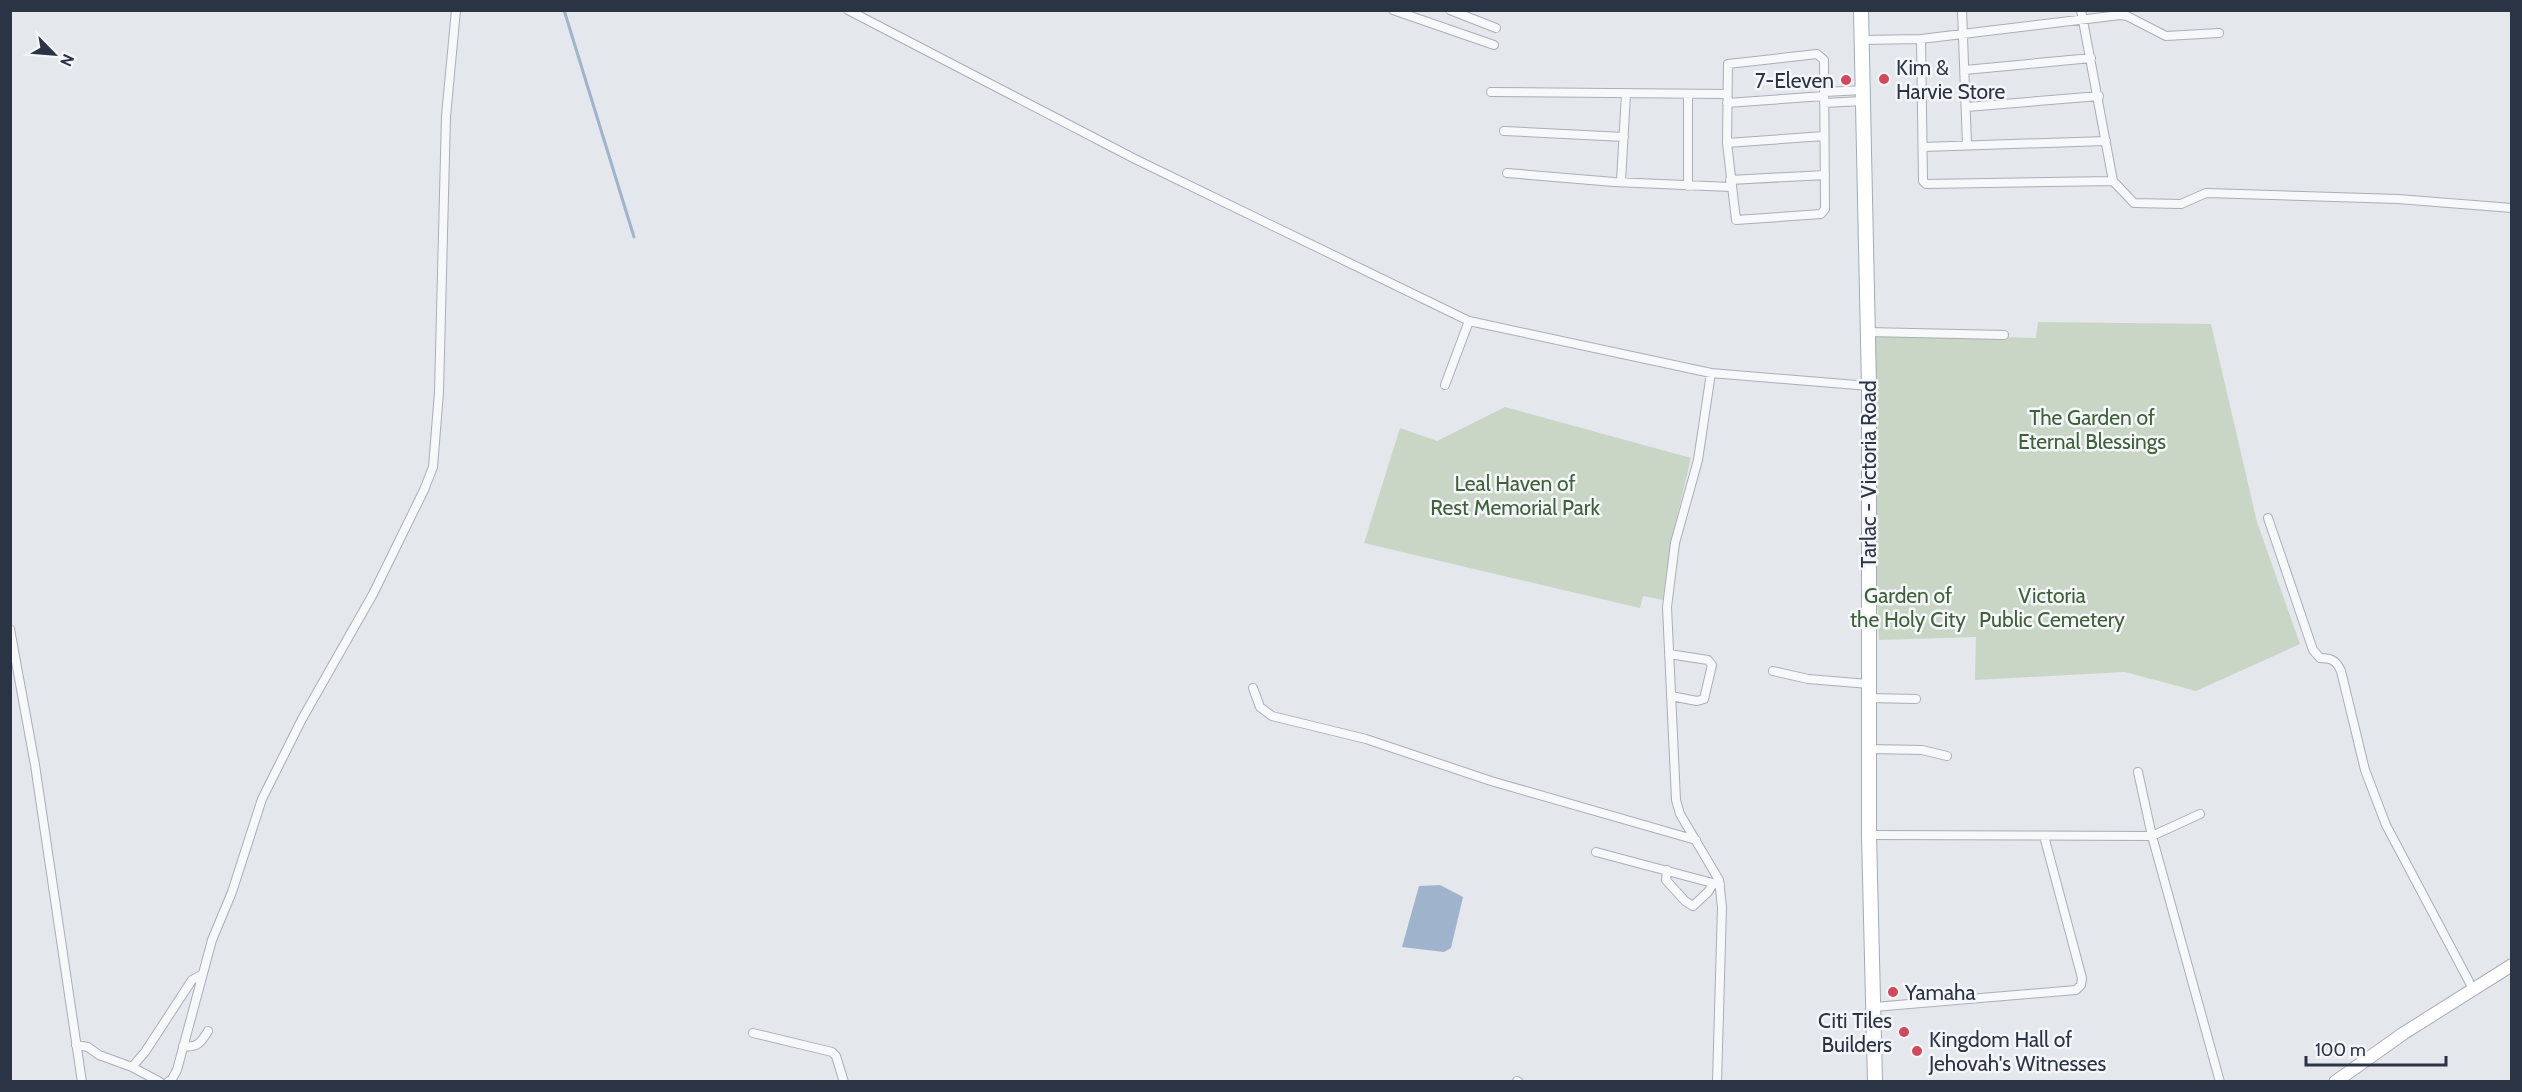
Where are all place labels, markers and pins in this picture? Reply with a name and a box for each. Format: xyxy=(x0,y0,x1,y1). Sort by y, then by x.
place label: Kim & Harvie Store xyxy=(1896,55,2005,104)
place label: 7-Eleven xyxy=(1755,68,1834,93)
marker: Kim & Harvie Store xyxy=(1877,72,1891,86)
marker: 7-Eleven xyxy=(1839,73,1853,87)
place label: Yamaha xyxy=(1904,980,1976,1005)
marker: Yamaha xyxy=(1886,985,1900,999)
place label: Citi Tiles Builders xyxy=(1818,1008,1892,1057)
marker: Citi Tiles Builders xyxy=(1897,1025,1911,1039)
place label: Kingdom Hall of Jehovah's Witnesses xyxy=(1928,1027,2107,1076)
marker: Kingdom Hall of Jehovah's Witnesses xyxy=(1910,1044,1924,1058)

